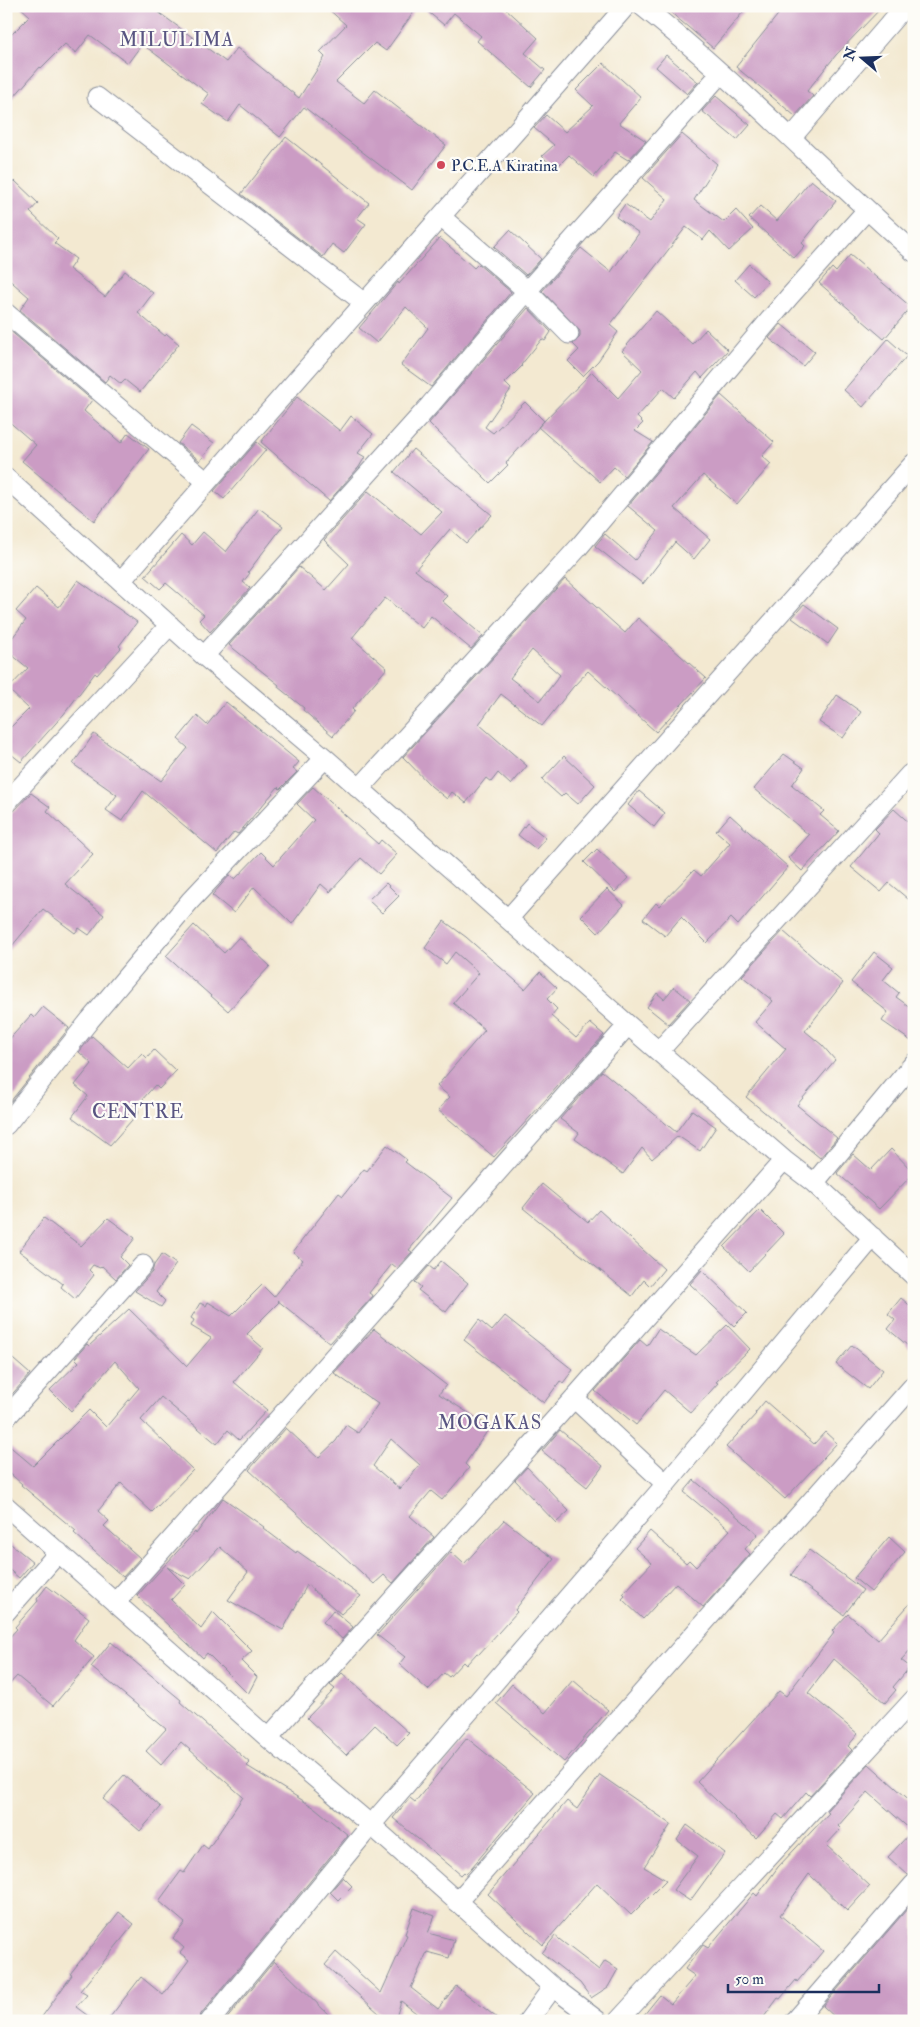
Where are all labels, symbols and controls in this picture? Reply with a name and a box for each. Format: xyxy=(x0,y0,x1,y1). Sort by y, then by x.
district label: MILULIMA xyxy=(119,28,235,52)
north arrow xyxy=(838,32,888,82)
text: N xyxy=(840,45,860,64)
place label: P.C.E.A Kiratina xyxy=(451,156,558,176)
marker: P.C.E.A Kiratina xyxy=(435,159,447,171)
district label: CENTRE xyxy=(92,1100,184,1124)
district label: MOGAKAS xyxy=(438,1411,542,1435)
scale bar xyxy=(728,1962,879,1994)
text: 50 m xyxy=(735,1970,764,1989)

